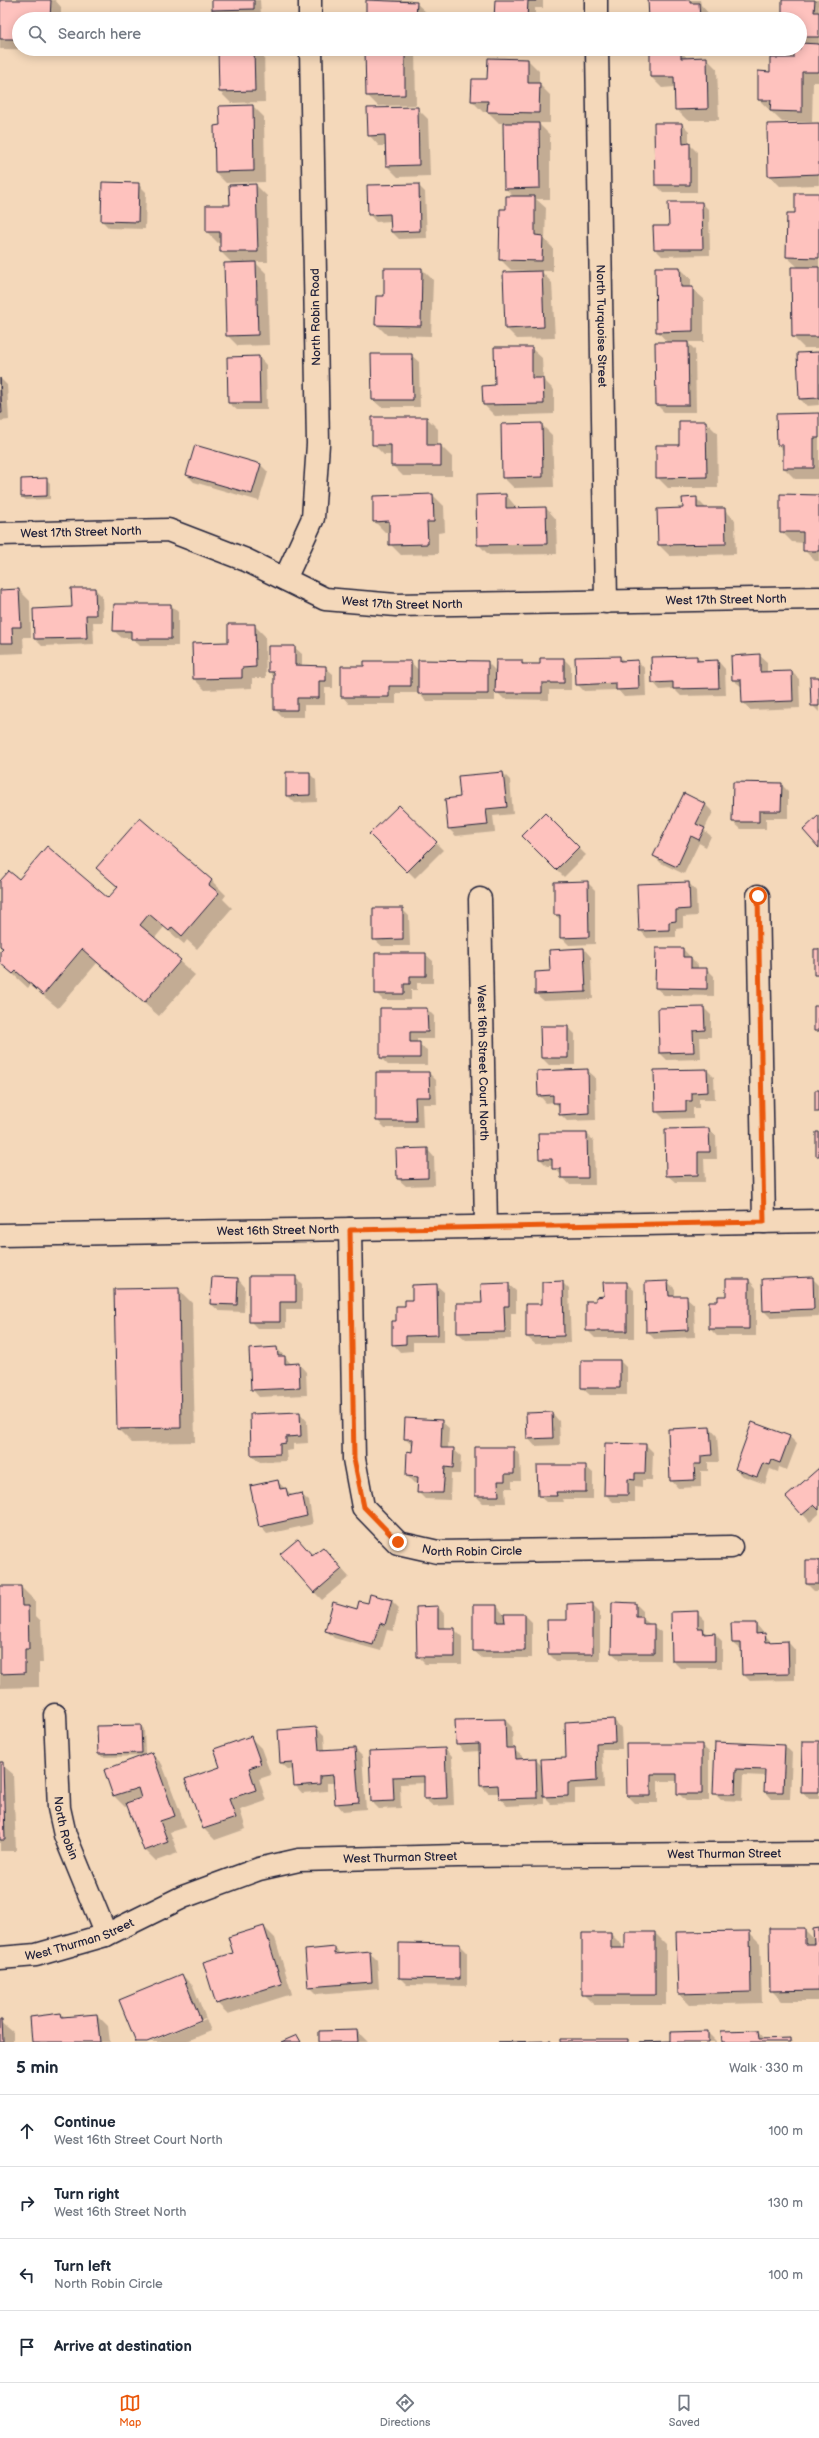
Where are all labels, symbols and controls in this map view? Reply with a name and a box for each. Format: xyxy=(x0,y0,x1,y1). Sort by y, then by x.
search box xyxy=(12,12,807,56)
icon: search xyxy=(26,23,48,45)
text: Search here xyxy=(58,25,141,44)
street label: North Turquoise Street xyxy=(593,264,610,388)
street label: North Robin Road xyxy=(308,268,324,366)
street label: West 17th Street North xyxy=(20,523,142,541)
street label: West 17th Street North xyxy=(665,591,787,608)
street label: West 17th Street North xyxy=(341,593,463,613)
route start xyxy=(749,887,767,905)
street label: West 16th Street Court North xyxy=(474,985,492,1141)
street label: West 16th Street North xyxy=(217,1222,340,1239)
route end xyxy=(389,1533,407,1551)
street label: North Robin Circle xyxy=(420,1541,522,1560)
street label: North Robin xyxy=(51,1796,82,1862)
street label: West Thurman Street xyxy=(667,1846,781,1862)
street label: West Thurman Street xyxy=(343,1849,458,1866)
street label: West Thurman Street xyxy=(24,1915,137,1963)
text: 5 min xyxy=(16,2058,59,2078)
text: Walk · 330 m xyxy=(729,2060,803,2076)
text: Continue xyxy=(54,2113,116,2132)
icon: ahead xyxy=(16,2120,38,2142)
text: 100 m xyxy=(768,2123,803,2139)
text: West 16th Street Court North xyxy=(54,2132,223,2148)
text: Turn right xyxy=(54,2185,119,2204)
icon: right xyxy=(16,2192,38,2214)
text: 130 m xyxy=(768,2195,803,2211)
text: West 16th Street North xyxy=(54,2204,187,2220)
text: Turn left xyxy=(54,2257,111,2276)
icon: left xyxy=(16,2264,38,2286)
text: 100 m xyxy=(768,2267,803,2283)
text: North Robin Circle xyxy=(54,2276,163,2292)
icon: arrive xyxy=(16,2336,38,2358)
text: Arrive at destination xyxy=(54,2337,192,2356)
tab: Map xyxy=(119,2392,141,2429)
tab: Directions xyxy=(380,2392,430,2429)
tab: Saved xyxy=(669,2392,700,2429)

